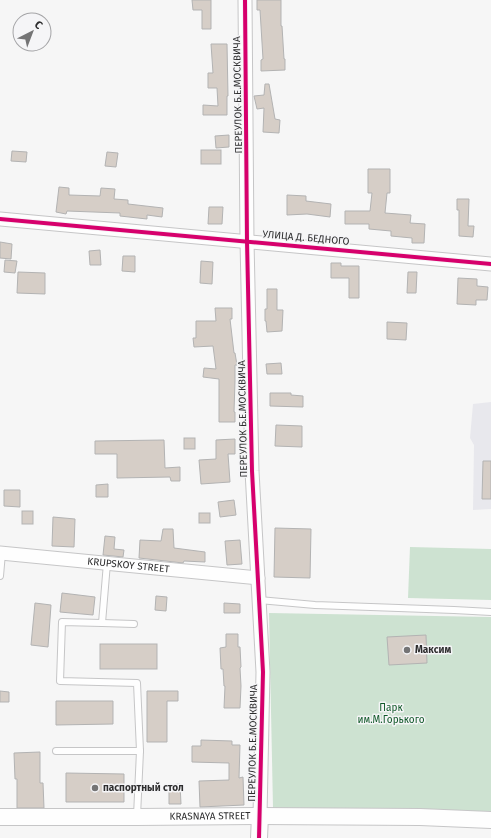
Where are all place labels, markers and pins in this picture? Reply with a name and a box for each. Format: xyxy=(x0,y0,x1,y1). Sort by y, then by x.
place label: Максим xyxy=(415,644,451,656)
marker: Максим xyxy=(402,645,412,655)
place label: паспортный стол xyxy=(103,782,184,794)
marker: паспортный стол xyxy=(90,783,100,793)

